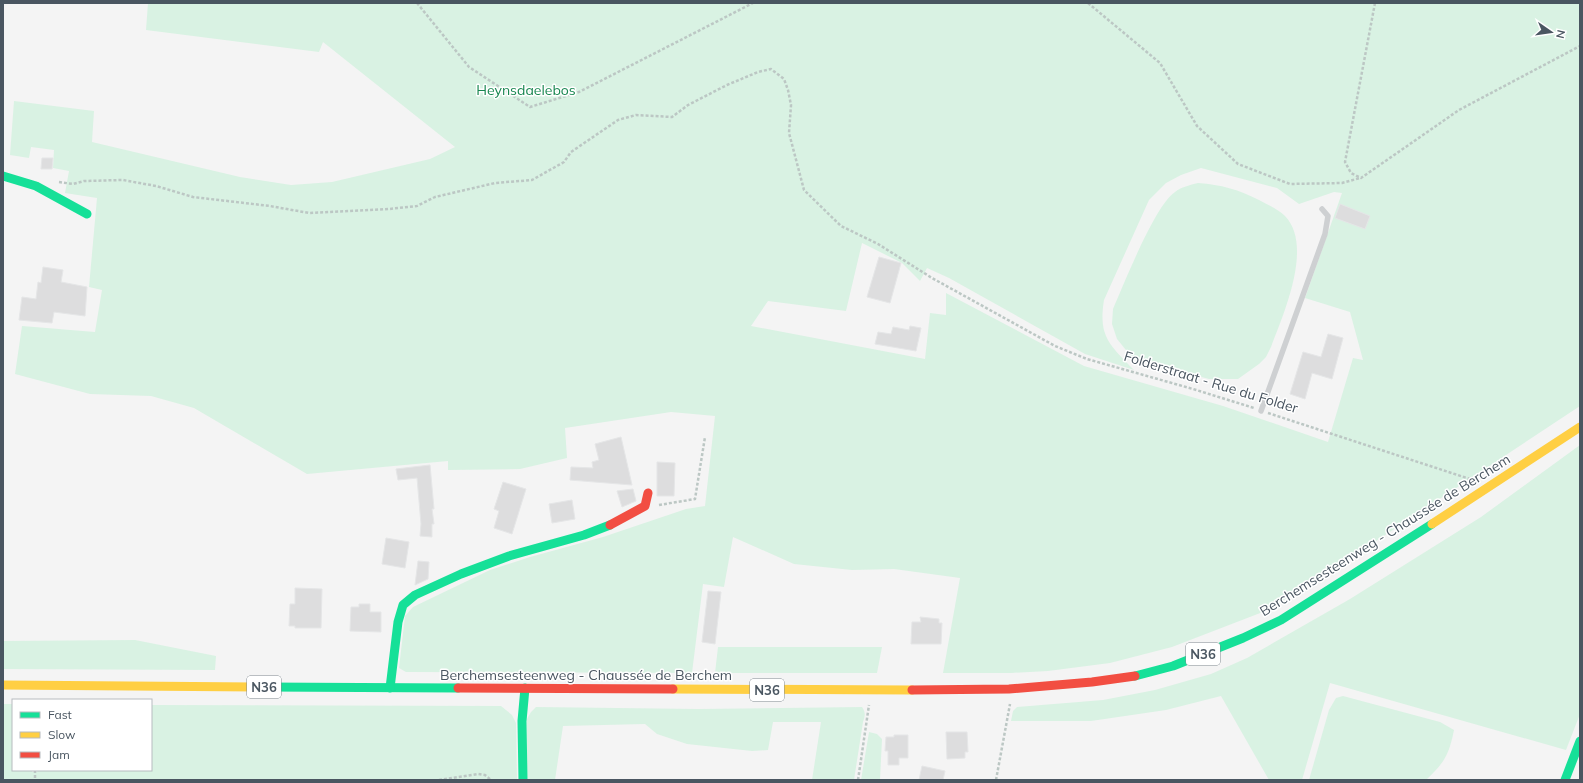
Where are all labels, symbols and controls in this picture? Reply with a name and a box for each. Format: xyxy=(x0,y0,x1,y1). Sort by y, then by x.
north arrow xyxy=(1531,12,1571,52)
text: N xyxy=(1553,29,1568,40)
park label: Heynsdaelebos xyxy=(476,81,576,99)
street label: Folderstraat - Rue du Folder xyxy=(1122,347,1301,417)
street label: Berchemsesteenweg - Chaussée de Berchem xyxy=(1256,450,1514,620)
road number: N36 xyxy=(1186,643,1220,665)
street label: Berchemsesteenweg - Chaussée de Berchem xyxy=(440,666,732,684)
road number: N36 xyxy=(247,676,281,698)
road number: N36 xyxy=(750,679,784,701)
legend xyxy=(12,699,152,771)
text: Fast xyxy=(48,707,72,722)
text: Slow xyxy=(48,727,76,742)
text: Jam xyxy=(48,747,70,762)

